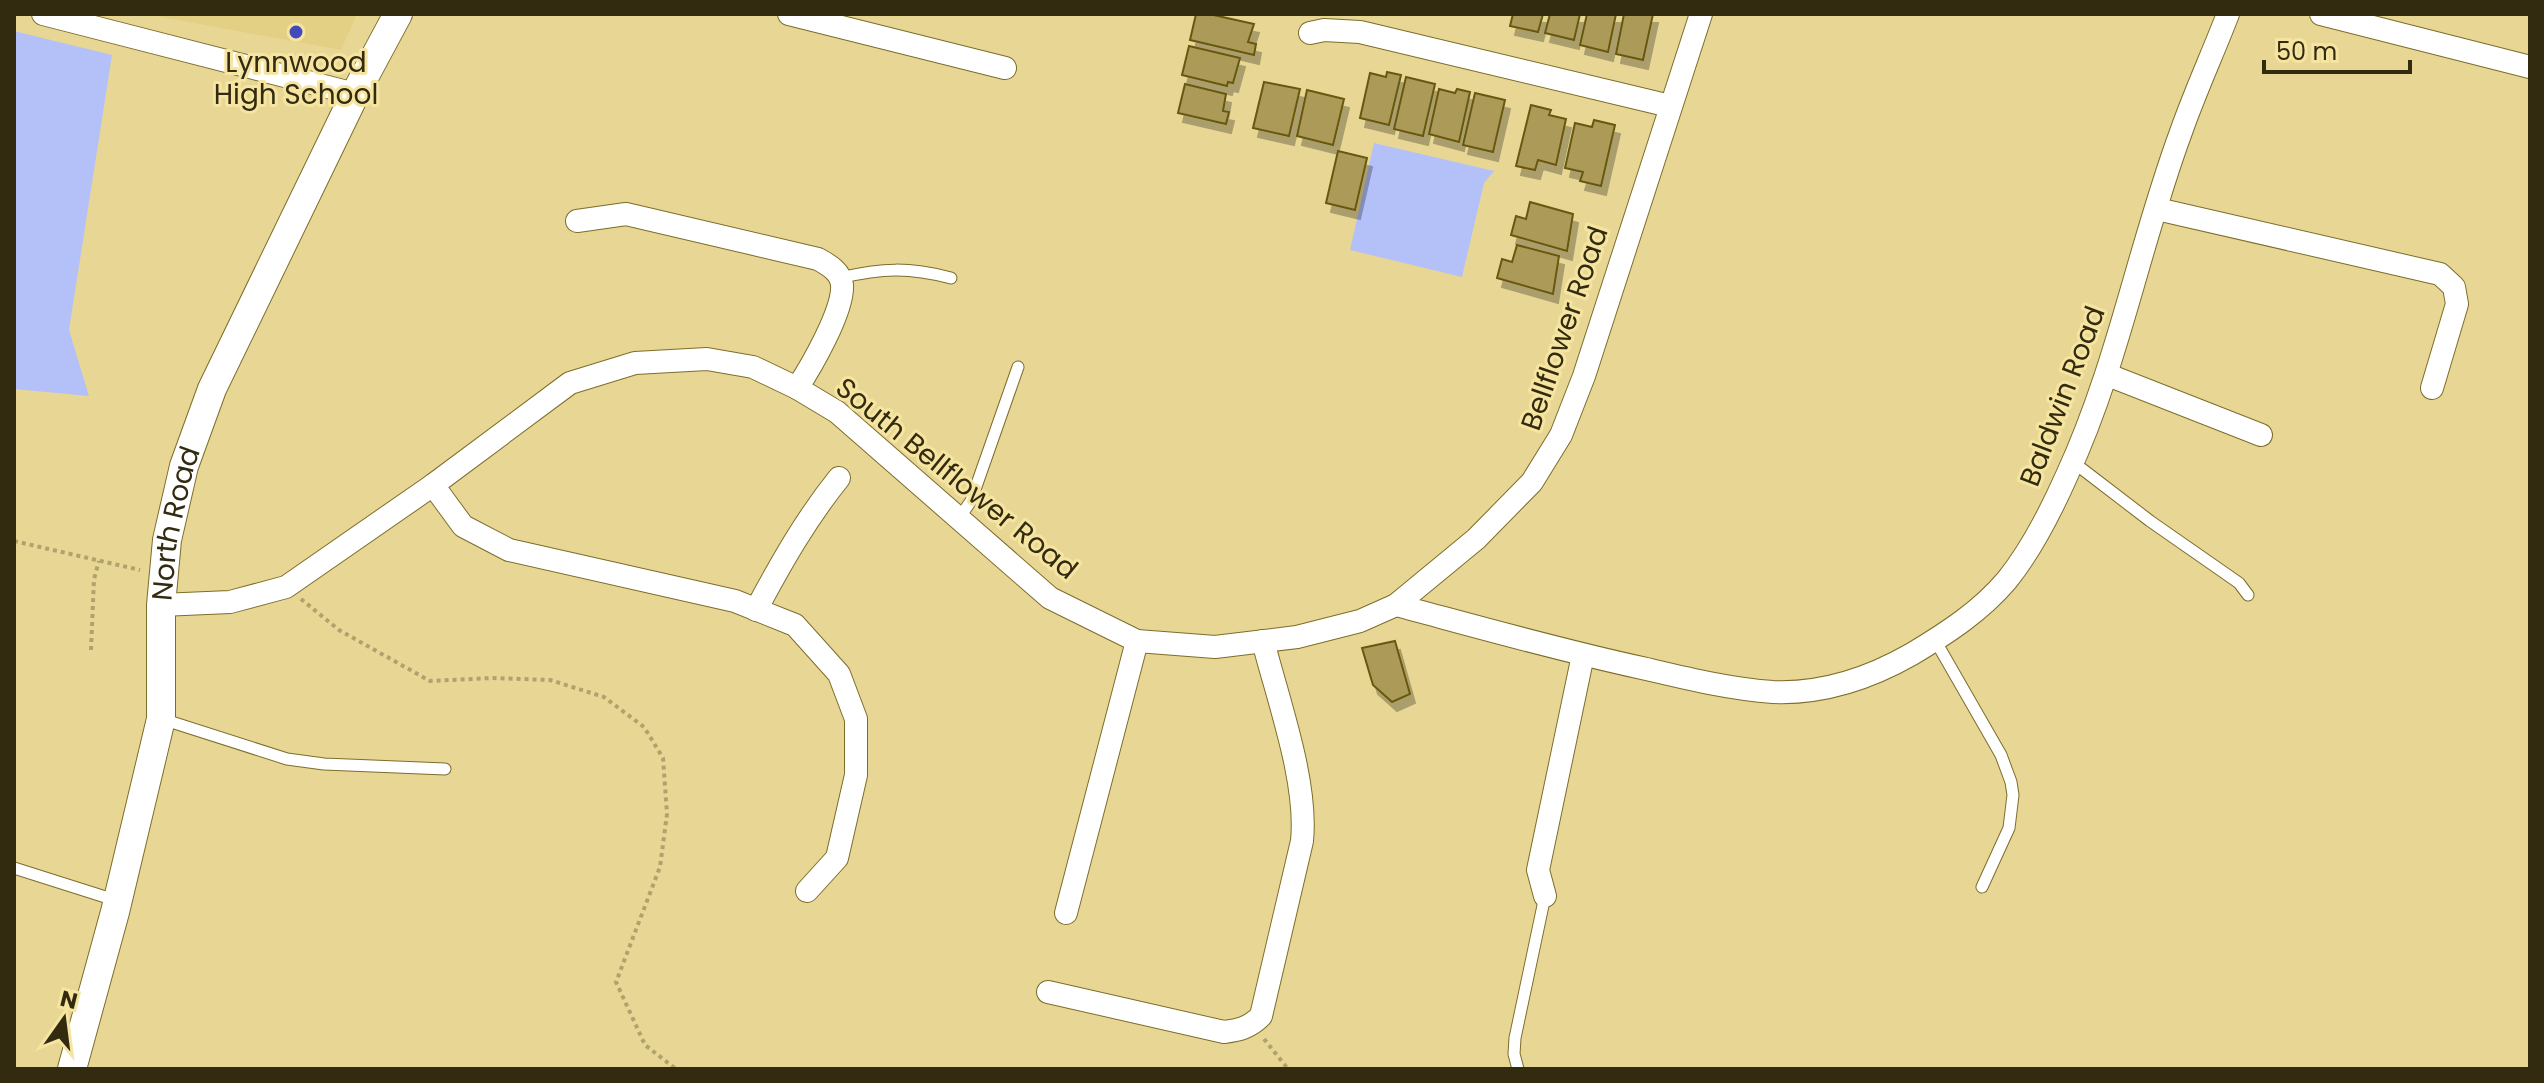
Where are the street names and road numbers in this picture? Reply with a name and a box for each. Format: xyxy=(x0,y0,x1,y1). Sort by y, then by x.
street label: Bellflower Road xyxy=(1511,221,1618,435)
street label: Baldwin Road xyxy=(2010,301,2115,492)
street label: South Bellflower Road xyxy=(827,368,1086,588)
street label: North Road xyxy=(142,441,210,602)

